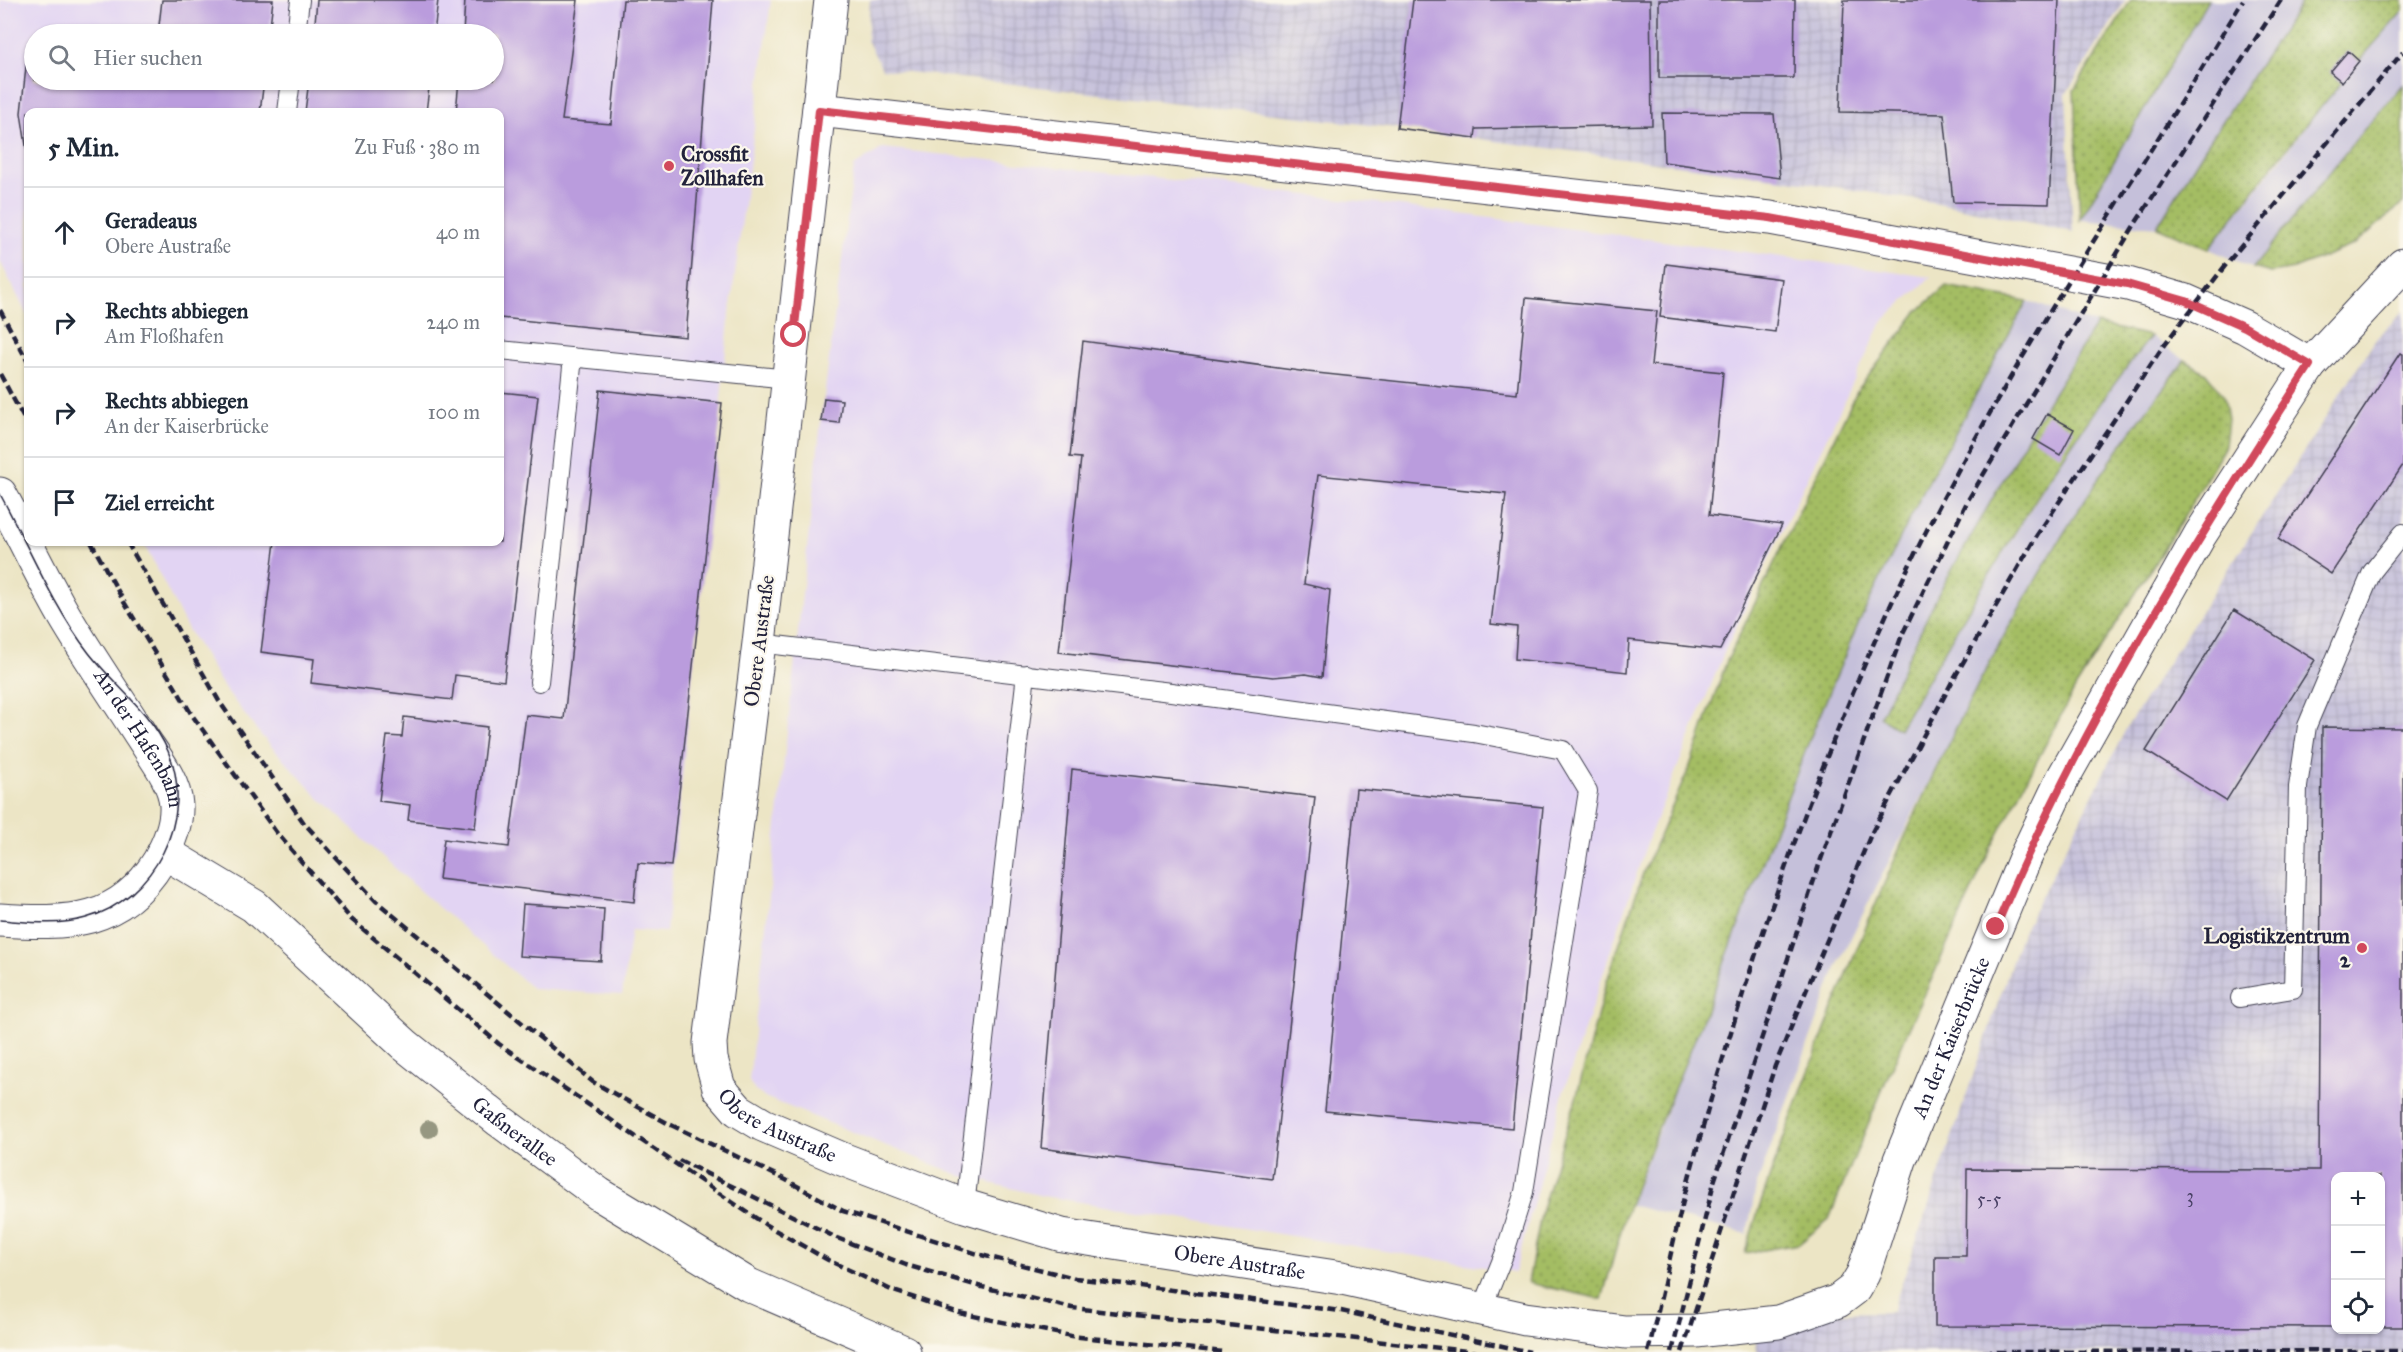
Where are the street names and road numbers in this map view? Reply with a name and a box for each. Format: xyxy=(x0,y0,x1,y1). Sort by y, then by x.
street label: Obere Austraße xyxy=(738,573,780,708)
street label: An der Hafenbahn xyxy=(88,663,189,809)
street label: An der Kaiserbrücke xyxy=(1905,953,1996,1123)
street label: Obere Austraße xyxy=(712,1083,841,1168)
street label: Gaßnerallee xyxy=(467,1091,563,1172)
street label: Obere Austraße xyxy=(1172,1239,1307,1285)

